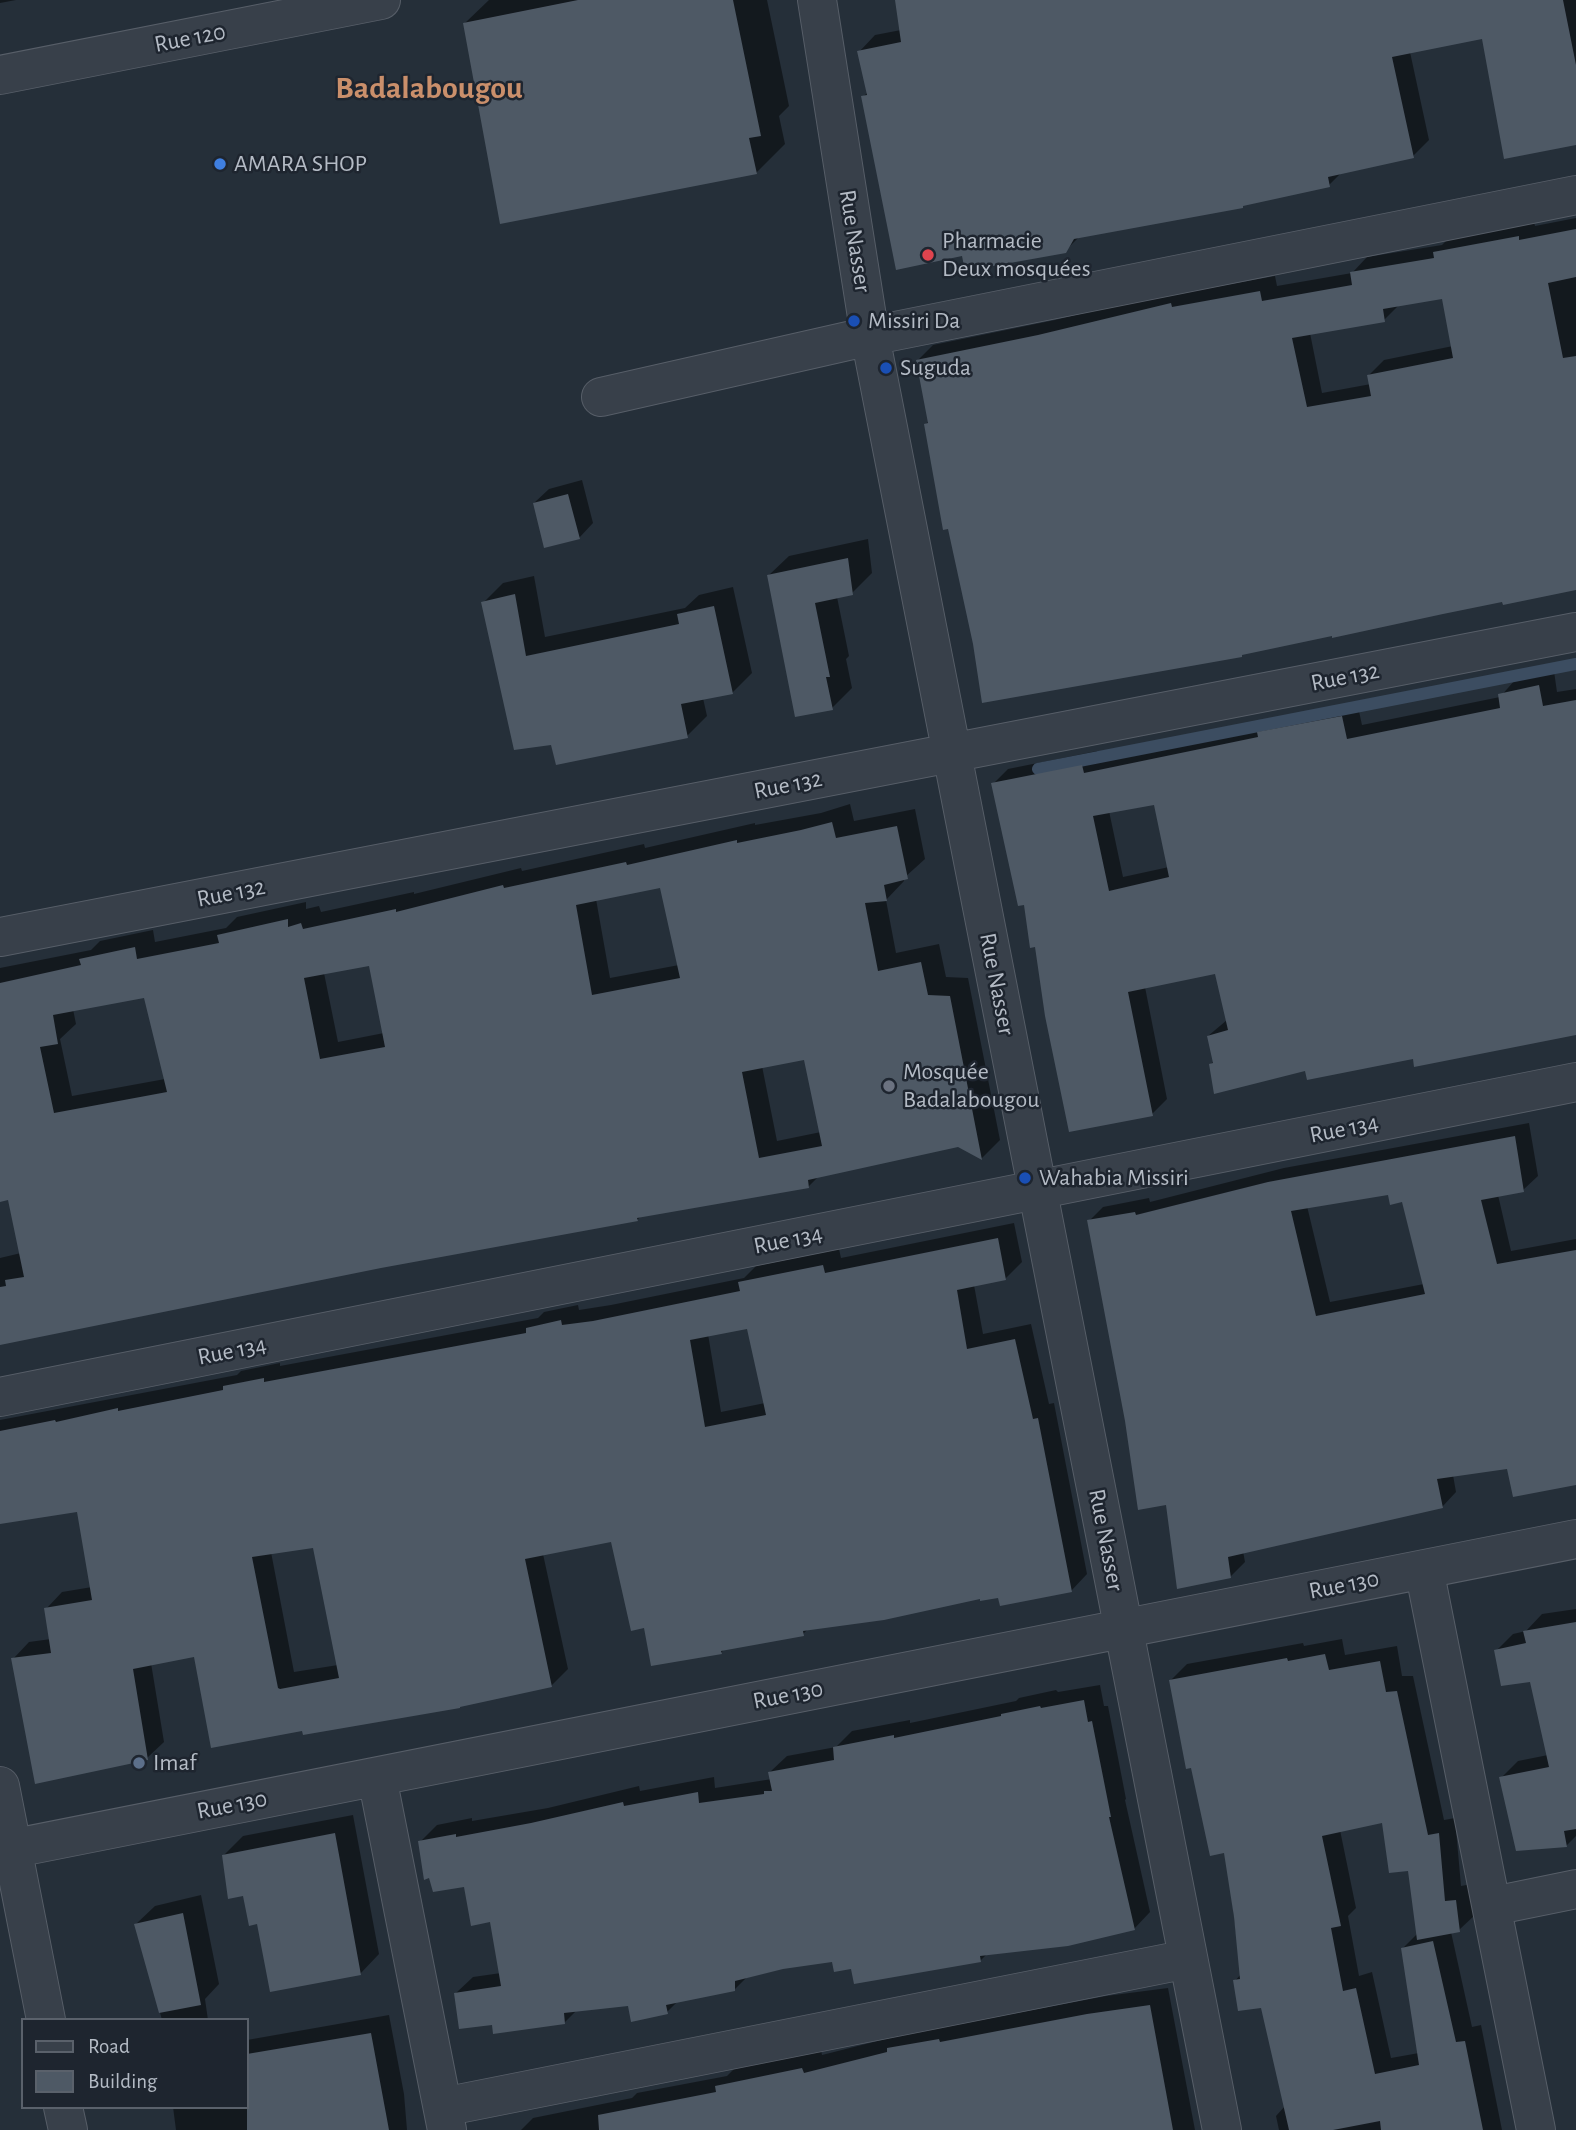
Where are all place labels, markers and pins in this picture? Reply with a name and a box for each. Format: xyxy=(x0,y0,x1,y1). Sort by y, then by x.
place label: AMARA SHOP xyxy=(234,150,367,178)
marker: AMARA SHOP xyxy=(212,156,228,172)
place label: Pharmacie Deux mosquées xyxy=(942,227,1091,283)
marker: Pharmacie Deux mosquées xyxy=(920,247,936,263)
place label: Missiri Da xyxy=(868,307,960,335)
marker: Missiri Da xyxy=(846,313,862,329)
place label: Suguda xyxy=(900,354,971,382)
marker: Suguda xyxy=(878,360,894,376)
place label: Mosquée Badalabougou xyxy=(903,1058,1040,1114)
marker: Mosquée Badalabougou xyxy=(881,1078,897,1094)
place label: Wahabia Missiri xyxy=(1039,1164,1189,1192)
marker: Wahabia Missiri xyxy=(1017,1170,1033,1186)
place label: Imaf xyxy=(153,1749,197,1777)
marker: Imaf xyxy=(131,1755,147,1771)

